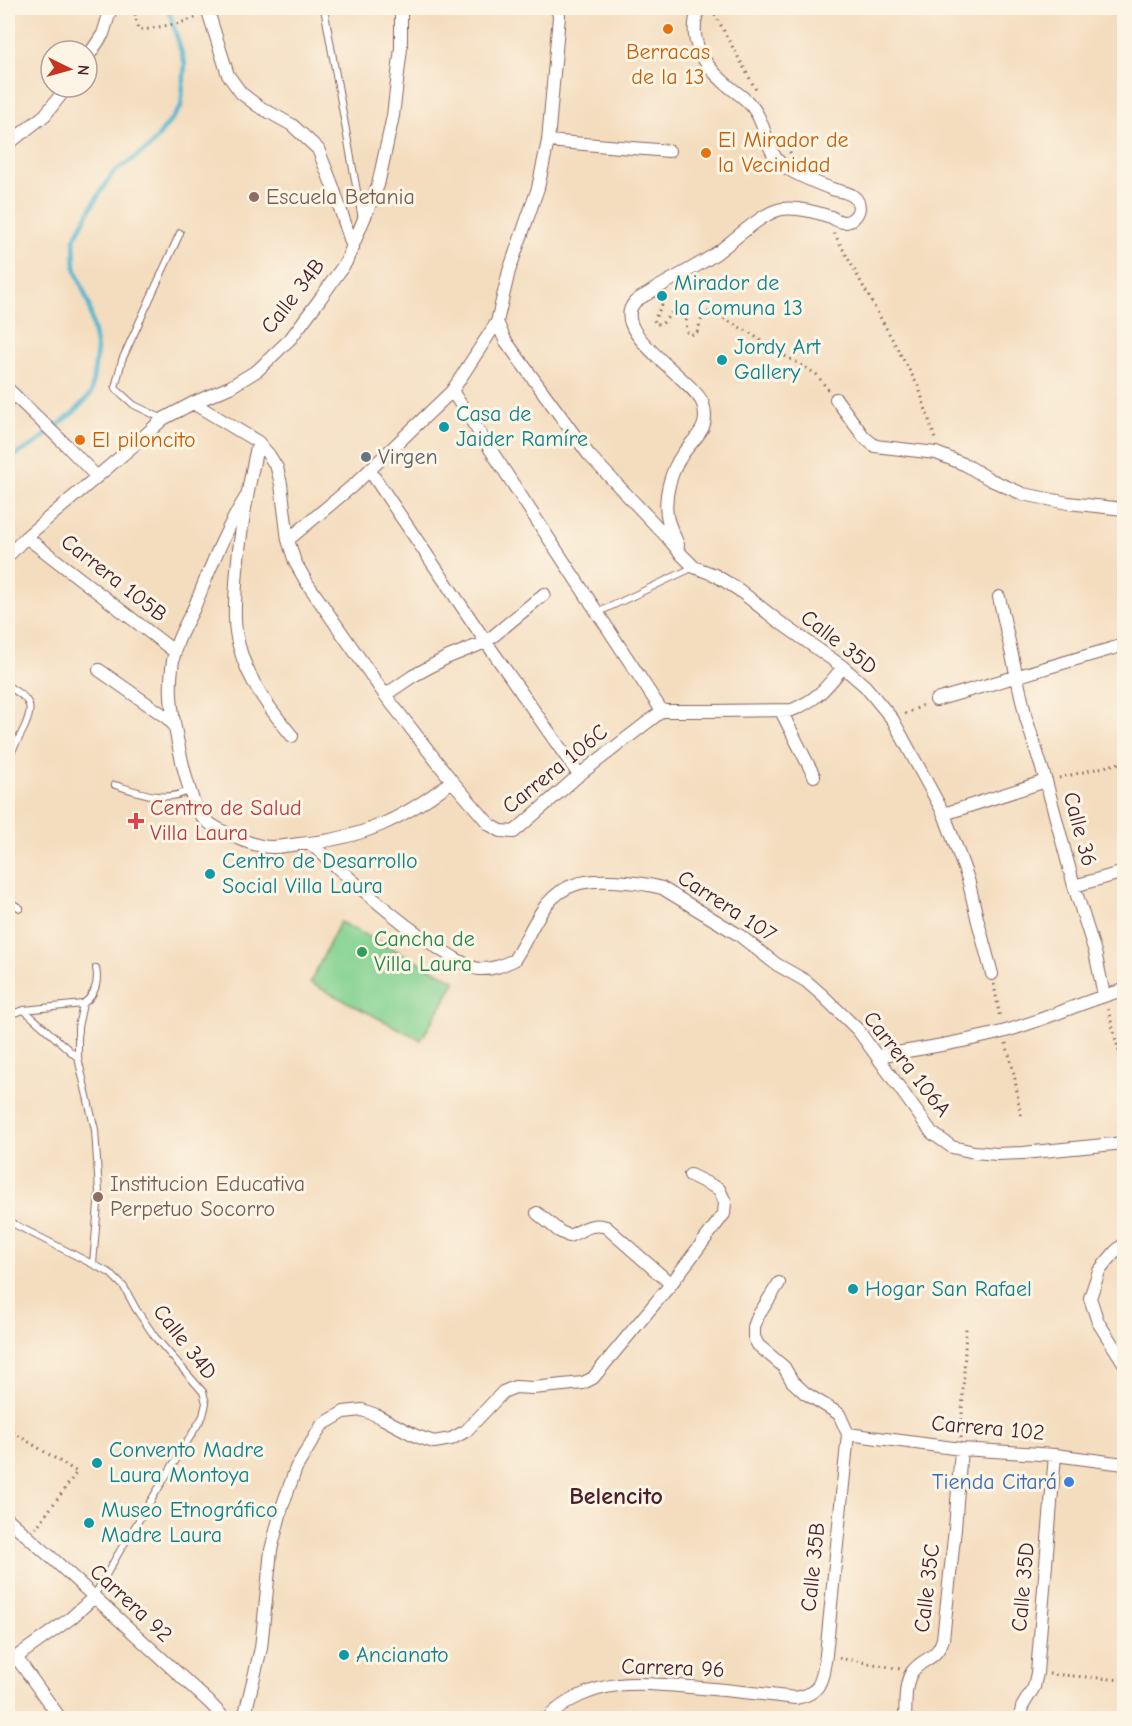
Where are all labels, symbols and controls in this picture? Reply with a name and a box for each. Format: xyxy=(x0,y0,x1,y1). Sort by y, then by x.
marker: Berracas de la 13 xyxy=(661,22,675,36)
north arrow xyxy=(39,39,99,99)
place label: Berracas de la 13 xyxy=(626,39,710,90)
text: N xyxy=(74,64,92,76)
place label: El Mirador de la Vecinidad xyxy=(718,127,849,178)
marker: El Mirador de la Vecinidad xyxy=(699,146,713,160)
place label: Escuela Betania xyxy=(266,184,415,210)
marker: Escuela Betania xyxy=(247,190,261,204)
street label: Calle 34B xyxy=(256,253,330,339)
place label: Mirador de la Comuna 13 xyxy=(674,270,803,321)
marker: Mirador de la Comuna 13 xyxy=(655,289,669,303)
place label: Jordy Art Gallery xyxy=(734,334,821,385)
marker: Jordy Art Gallery xyxy=(715,353,729,367)
place label: Casa de Jaider Ramíre xyxy=(456,401,588,452)
marker: Casa de Jaider Ramíre xyxy=(437,420,451,434)
place label: El piloncito xyxy=(92,427,196,453)
marker: El piloncito xyxy=(73,433,87,447)
place label: Virgen xyxy=(378,444,438,470)
marker: Virgen xyxy=(359,450,373,464)
street label: Carrera 105B xyxy=(56,528,172,628)
street label: Calle 35D xyxy=(796,604,882,680)
street label: Carrera 106C xyxy=(497,719,613,819)
street label: Calle 36 xyxy=(1058,789,1102,869)
place label: Centro de Salud Villa Laura xyxy=(150,795,302,846)
marker: Centro de Salud Villa Laura xyxy=(127,812,145,830)
place label: Centro de Desarrollo Social Villa Laura xyxy=(222,848,418,899)
street label: Carrera 107 xyxy=(673,864,782,948)
marker: Centro de Desarrollo Social Villa Laura xyxy=(203,867,217,881)
place label: Cancha de Villa Laura xyxy=(374,926,475,977)
marker: Cancha de Villa Laura xyxy=(355,945,369,959)
street label: Carrera 106A xyxy=(858,1006,956,1122)
place label: Institucion Educativa Perpetuo Socorro xyxy=(110,1171,305,1222)
marker: Institucion Educativa Perpetuo Socorro xyxy=(91,1190,105,1204)
place label: Hogar San Rafael xyxy=(865,1276,1032,1302)
marker: Hogar San Rafael xyxy=(846,1282,860,1296)
street label: Calle 34D xyxy=(148,1299,222,1385)
street label: Carrera 102 xyxy=(930,1410,1046,1446)
place label: Convento Madre Laura Montoya xyxy=(109,1437,264,1488)
marker: Convento Madre Laura Montoya xyxy=(90,1456,104,1470)
place label: Tienda Citará xyxy=(932,1469,1057,1495)
marker: Tienda Citará xyxy=(1062,1475,1076,1489)
district label: Belencito xyxy=(569,1482,663,1510)
place label: Museo Etnográfico Madre Laura xyxy=(101,1497,278,1548)
marker: Museo Etnográfico Madre Laura xyxy=(82,1516,96,1530)
street label: Calle 35B xyxy=(795,1521,831,1613)
street label: Calle 35D xyxy=(1006,1541,1040,1633)
street label: Calle 35C xyxy=(909,1542,945,1634)
street label: Carrera 92 xyxy=(84,1558,178,1648)
place label: Ancianato xyxy=(356,1642,449,1668)
marker: Ancianato xyxy=(337,1648,351,1662)
street label: Carrera 96 xyxy=(621,1653,725,1683)

